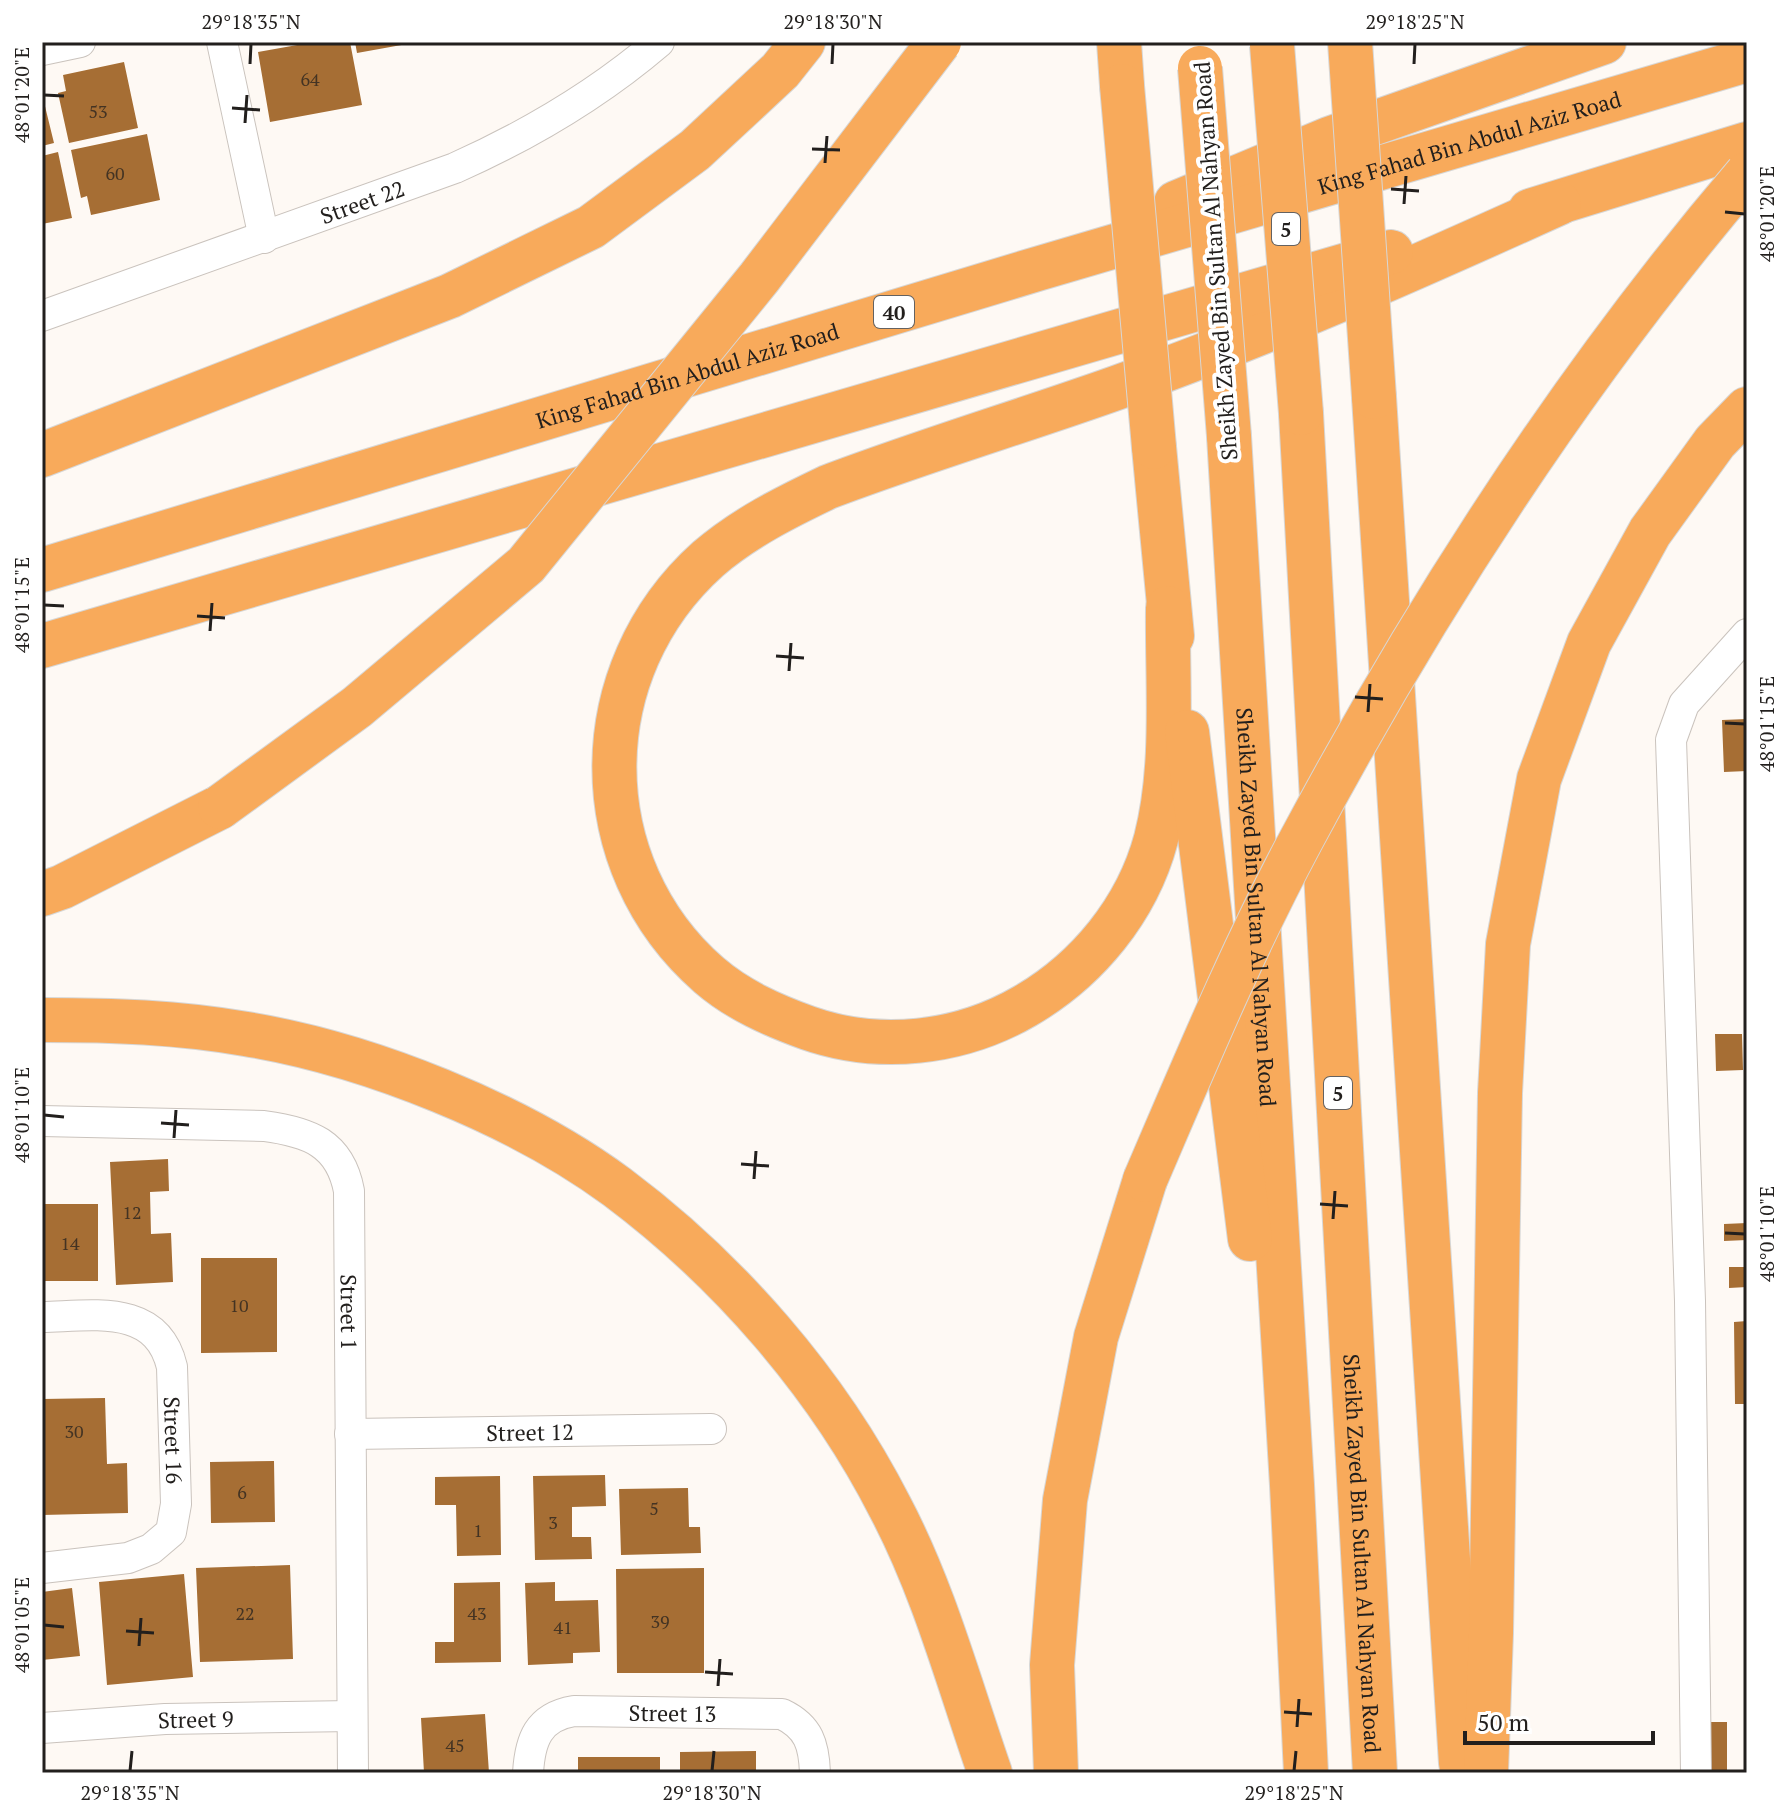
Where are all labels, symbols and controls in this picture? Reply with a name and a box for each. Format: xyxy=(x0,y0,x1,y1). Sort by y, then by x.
text: 29°18'35"N xyxy=(201,8,301,35)
text: 29°18'30"N xyxy=(783,8,883,35)
text: 29°18'25"N xyxy=(1365,8,1465,35)
text: 48°01'20"E xyxy=(8,47,35,143)
street label: Sheikh Zayed Bin Sultan Al Nahyan Road xyxy=(1187,61,1243,461)
house number: 64 xyxy=(300,67,320,91)
street label: King Fahad Bin Abdul Aziz Road xyxy=(1314,83,1624,200)
house number: 53 xyxy=(88,99,108,123)
house number: 60 xyxy=(105,161,125,185)
text: 48°01'20"E xyxy=(1753,166,1780,262)
street label: Street 22 xyxy=(316,173,408,230)
road number: 5 xyxy=(1272,213,1300,245)
road number: 40 xyxy=(874,296,914,328)
street label: King Fahad Bin Abdul Aziz Road xyxy=(532,315,842,434)
text: 48°01'15"E xyxy=(8,557,35,653)
text: 48°01'15"E xyxy=(1753,676,1780,772)
street label: Sheikh Zayed Bin Sultan Al Nahyan Road xyxy=(1231,707,1284,1108)
text: 48°01'10"E xyxy=(8,1067,35,1163)
road number: 5 xyxy=(1324,1077,1352,1109)
text: 48°01'10"E xyxy=(1753,1186,1780,1282)
house number: 12 xyxy=(122,1200,142,1224)
house number: 14 xyxy=(60,1231,80,1255)
street label: Street 1 xyxy=(335,1274,365,1350)
house number: 10 xyxy=(229,1293,249,1317)
street label: Sheikh Zayed Bin Sultan Al Nahyan Road xyxy=(1338,1353,1388,1754)
street label: Street 16 xyxy=(158,1396,190,1485)
street label: Street 12 xyxy=(486,1416,574,1447)
house number: 30 xyxy=(64,1419,84,1443)
house number: 6 xyxy=(237,1480,247,1504)
house number: 5 xyxy=(649,1496,659,1520)
house number: 3 xyxy=(548,1510,558,1534)
house number: 1 xyxy=(473,1518,483,1542)
text: 48°01'05"E xyxy=(8,1577,35,1673)
house number: 22 xyxy=(235,1601,255,1625)
house number: 43 xyxy=(467,1601,487,1625)
house number: 39 xyxy=(650,1609,670,1633)
house number: 41 xyxy=(553,1615,573,1639)
scale bar xyxy=(1465,1695,1653,1745)
street label: Street 13 xyxy=(629,1697,717,1728)
street label: Street 9 xyxy=(157,1703,234,1734)
text: 50 m xyxy=(1477,1706,1529,1738)
house number: 45 xyxy=(445,1733,465,1757)
text: 29°18'35"N xyxy=(80,1779,180,1806)
text: 29°18'30"N xyxy=(662,1779,762,1806)
text: 29°18'25"N xyxy=(1244,1779,1344,1806)

